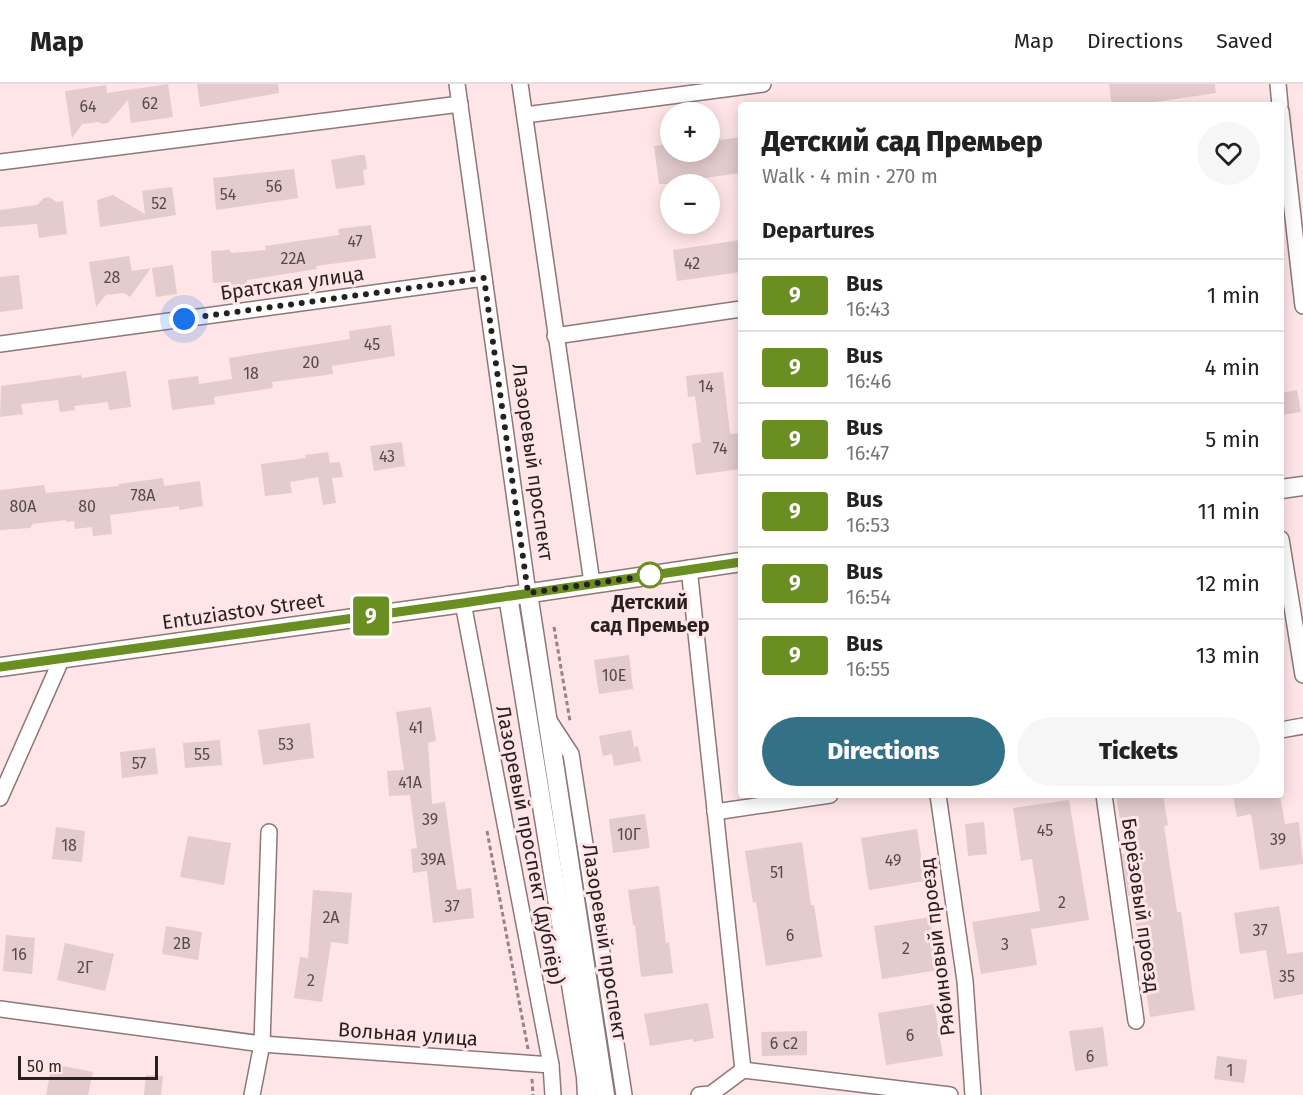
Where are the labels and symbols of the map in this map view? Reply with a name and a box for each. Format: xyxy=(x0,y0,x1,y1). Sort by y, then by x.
house number: 62 xyxy=(142,94,158,113)
house number: 64 xyxy=(79,97,97,116)
house number: 56 xyxy=(266,177,282,196)
house number: 54 xyxy=(220,185,237,204)
house number: 52 xyxy=(151,194,167,213)
house number: 47 xyxy=(347,232,363,251)
house number: 22А xyxy=(280,249,306,268)
house number: 42 xyxy=(684,254,700,273)
street label: Братская улица xyxy=(219,261,365,305)
house number: 28 xyxy=(104,268,121,287)
your location xyxy=(169,304,199,334)
house number: 45 xyxy=(364,335,380,354)
house number: 20 xyxy=(303,353,319,372)
street label: Лазоревый проспект xyxy=(507,362,559,563)
house number: 18 xyxy=(243,364,259,383)
house number: 14 xyxy=(698,377,714,396)
house number: 74 xyxy=(713,439,728,458)
house number: 43 xyxy=(379,447,395,466)
house number: 78А xyxy=(131,486,156,505)
house number: 80А xyxy=(10,497,37,516)
house number: 80 xyxy=(78,497,96,516)
marker: Детский сад Премьер xyxy=(637,562,663,588)
street label: Entuziastov Street xyxy=(160,588,326,634)
place label: Детский сад Премьер xyxy=(590,590,710,637)
line badge: 9 xyxy=(352,596,391,636)
house number: 10Е xyxy=(602,666,626,685)
street label: Лазоревый проспект (дублёр) xyxy=(491,703,569,987)
house number: 41 xyxy=(409,718,423,737)
house number: 53 xyxy=(278,735,294,754)
house number: 55 xyxy=(194,745,210,764)
house number: 57 xyxy=(132,754,146,773)
house number: 41А xyxy=(398,773,423,792)
house number: 39 xyxy=(422,810,438,829)
street label: Берёзовый проезд xyxy=(1117,816,1165,994)
house number: 45 xyxy=(1037,821,1053,840)
house number: 10Г xyxy=(617,825,641,844)
house number: 39 xyxy=(1270,830,1286,849)
house number: 18 xyxy=(61,836,77,855)
street label: Лазоревый проспект xyxy=(578,842,633,1043)
house number: 39А xyxy=(420,850,446,869)
house number: 49 xyxy=(885,851,901,870)
street label: Рябиновый проезд xyxy=(914,857,960,1037)
house number: 51 xyxy=(770,863,784,882)
house number: 2 xyxy=(1058,893,1066,912)
house number: 37 xyxy=(444,897,460,916)
house number: 2А xyxy=(322,908,340,927)
house number: 37 xyxy=(1252,921,1268,940)
house number: 6 xyxy=(786,926,794,945)
house number: 2В xyxy=(173,934,191,953)
house number: 3 xyxy=(1001,935,1009,954)
house number: 2 xyxy=(902,939,910,958)
house number: 16 xyxy=(11,945,27,964)
house number: 2Г xyxy=(77,958,93,977)
house number: 35 xyxy=(1279,967,1295,986)
house number: 2 xyxy=(307,971,315,990)
street label: Вольная улица xyxy=(337,1017,479,1051)
house number: 6 xyxy=(906,1026,914,1045)
house number: 6 с2 xyxy=(770,1034,798,1053)
house number: 6 xyxy=(1086,1047,1094,1066)
scale bar xyxy=(18,1053,158,1080)
house number: 1 xyxy=(1227,1061,1233,1080)

